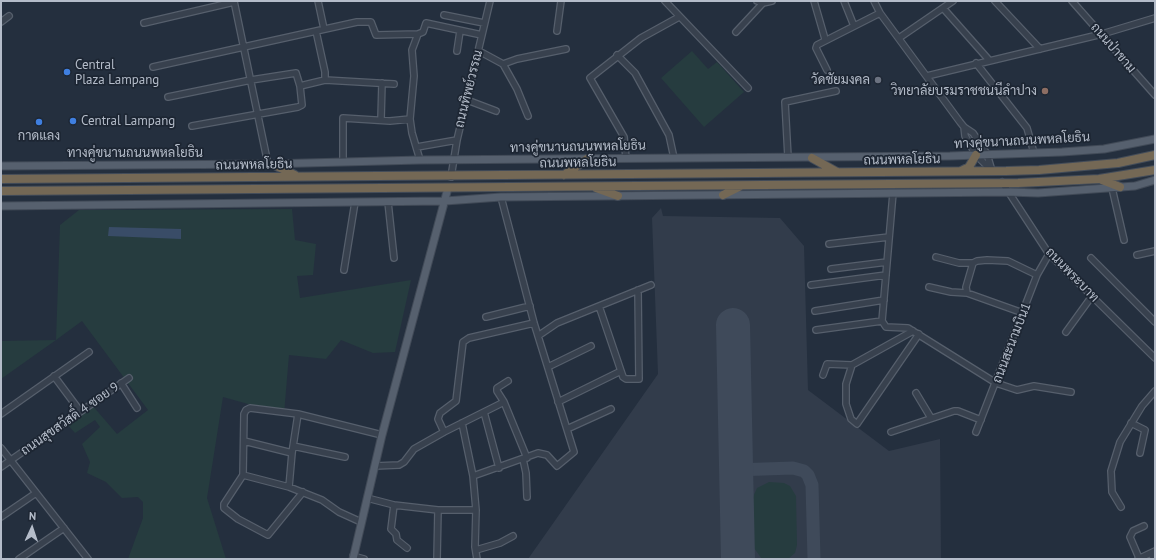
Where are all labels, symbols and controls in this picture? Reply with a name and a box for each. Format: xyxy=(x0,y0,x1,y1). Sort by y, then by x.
street label: ถนนป่าขาม xyxy=(1087,20,1139,76)
street label: ถนนทิพย์วรรณ xyxy=(452,49,486,129)
place label: Central Plaza Lampang xyxy=(75,57,159,88)
marker: Central Plaza Lampang xyxy=(62,67,72,77)
place label: วัดชัยมงคล xyxy=(811,72,870,88)
marker: วัดชัยมงคล xyxy=(873,75,883,85)
place label: วิทยาลัยบรมราชชนนีลำปาง xyxy=(891,83,1037,99)
marker: วิทยาลัยบรมราชชนนีลำปาง xyxy=(1040,86,1050,96)
place label: Central Lampang xyxy=(81,113,175,129)
marker: Central Lampang xyxy=(68,116,78,126)
marker: กาดแลง xyxy=(34,117,44,127)
place label: กาดแลง xyxy=(18,128,60,144)
street label: ทางคู่ขนานถนนพหลโยธิน xyxy=(954,130,1090,152)
street label: ทางคู่ขนานถนนพหลโยธิน xyxy=(510,138,646,156)
street label: ทางคู่ขนานถนนพหลโยธิน xyxy=(67,145,203,161)
street label: ถนนพหลโยธิน xyxy=(863,152,941,168)
street label: ถนนพหลโยธิน xyxy=(539,155,617,171)
street label: ถนนพหลโยธิน xyxy=(215,157,293,173)
street label: ถนนพระบาท xyxy=(1042,244,1102,306)
street label: ถนนสะนามบิน1 xyxy=(990,301,1034,385)
street label: ถนนสุขสวัสดิ์ 4 ซอย 9 xyxy=(18,379,122,459)
north arrow xyxy=(12,508,52,548)
text: N xyxy=(29,509,37,523)

